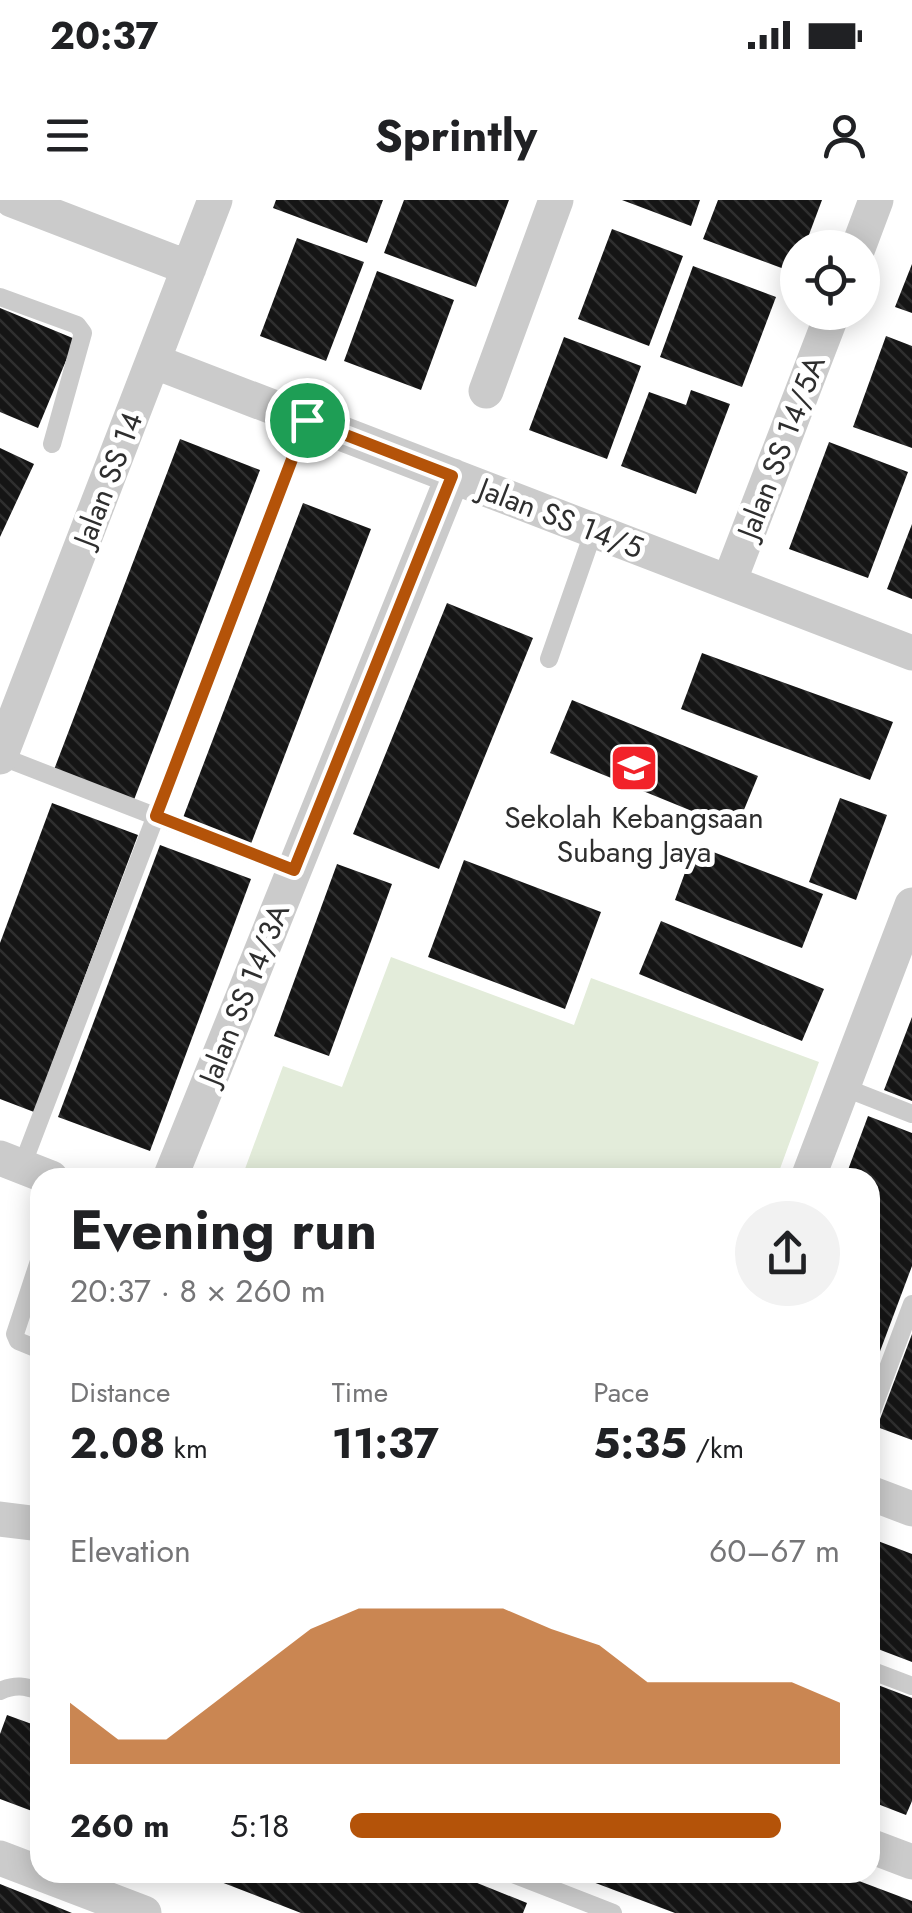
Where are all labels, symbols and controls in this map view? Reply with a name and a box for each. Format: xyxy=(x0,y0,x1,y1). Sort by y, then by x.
text: 20:37 xyxy=(50,8,158,63)
text: Sprintly xyxy=(375,103,537,168)
icon: menu xyxy=(40,108,95,163)
icon: person xyxy=(817,108,872,163)
map controls xyxy=(780,230,880,330)
button: locate xyxy=(780,230,880,330)
street label: Jalan SS 14/5A xyxy=(725,349,836,548)
pin xyxy=(265,378,350,463)
icon: arrive xyxy=(280,393,335,448)
street label: Jalan SS 14 xyxy=(61,406,153,556)
street label: Jalan SS 14/5 xyxy=(469,466,649,569)
school or university icon: Sekolah Kebangsaan Subang Jaya xyxy=(608,742,660,794)
place label: Sekolah Kebangsaan Subang Jaya xyxy=(504,796,764,873)
street label: Jalan SS 14/3A xyxy=(187,897,300,1095)
text: Evening run xyxy=(70,1190,377,1270)
button: share xyxy=(735,1201,840,1306)
text: 20:37 · 8 × 260 m xyxy=(70,1268,326,1314)
text: Distance xyxy=(70,1372,170,1413)
text: Time xyxy=(332,1372,388,1413)
text: Pace xyxy=(593,1372,649,1413)
text: 2.08 xyxy=(70,1413,165,1474)
text: 11:37 xyxy=(332,1413,439,1474)
text: 5:35 xyxy=(593,1413,687,1474)
text: km xyxy=(165,1428,208,1469)
text: /km xyxy=(687,1428,744,1469)
text: Elevation xyxy=(70,1528,191,1574)
text: 60–67 m xyxy=(709,1528,840,1574)
text: 260 m xyxy=(70,1803,169,1849)
text: 5:18 xyxy=(230,1803,290,1849)

